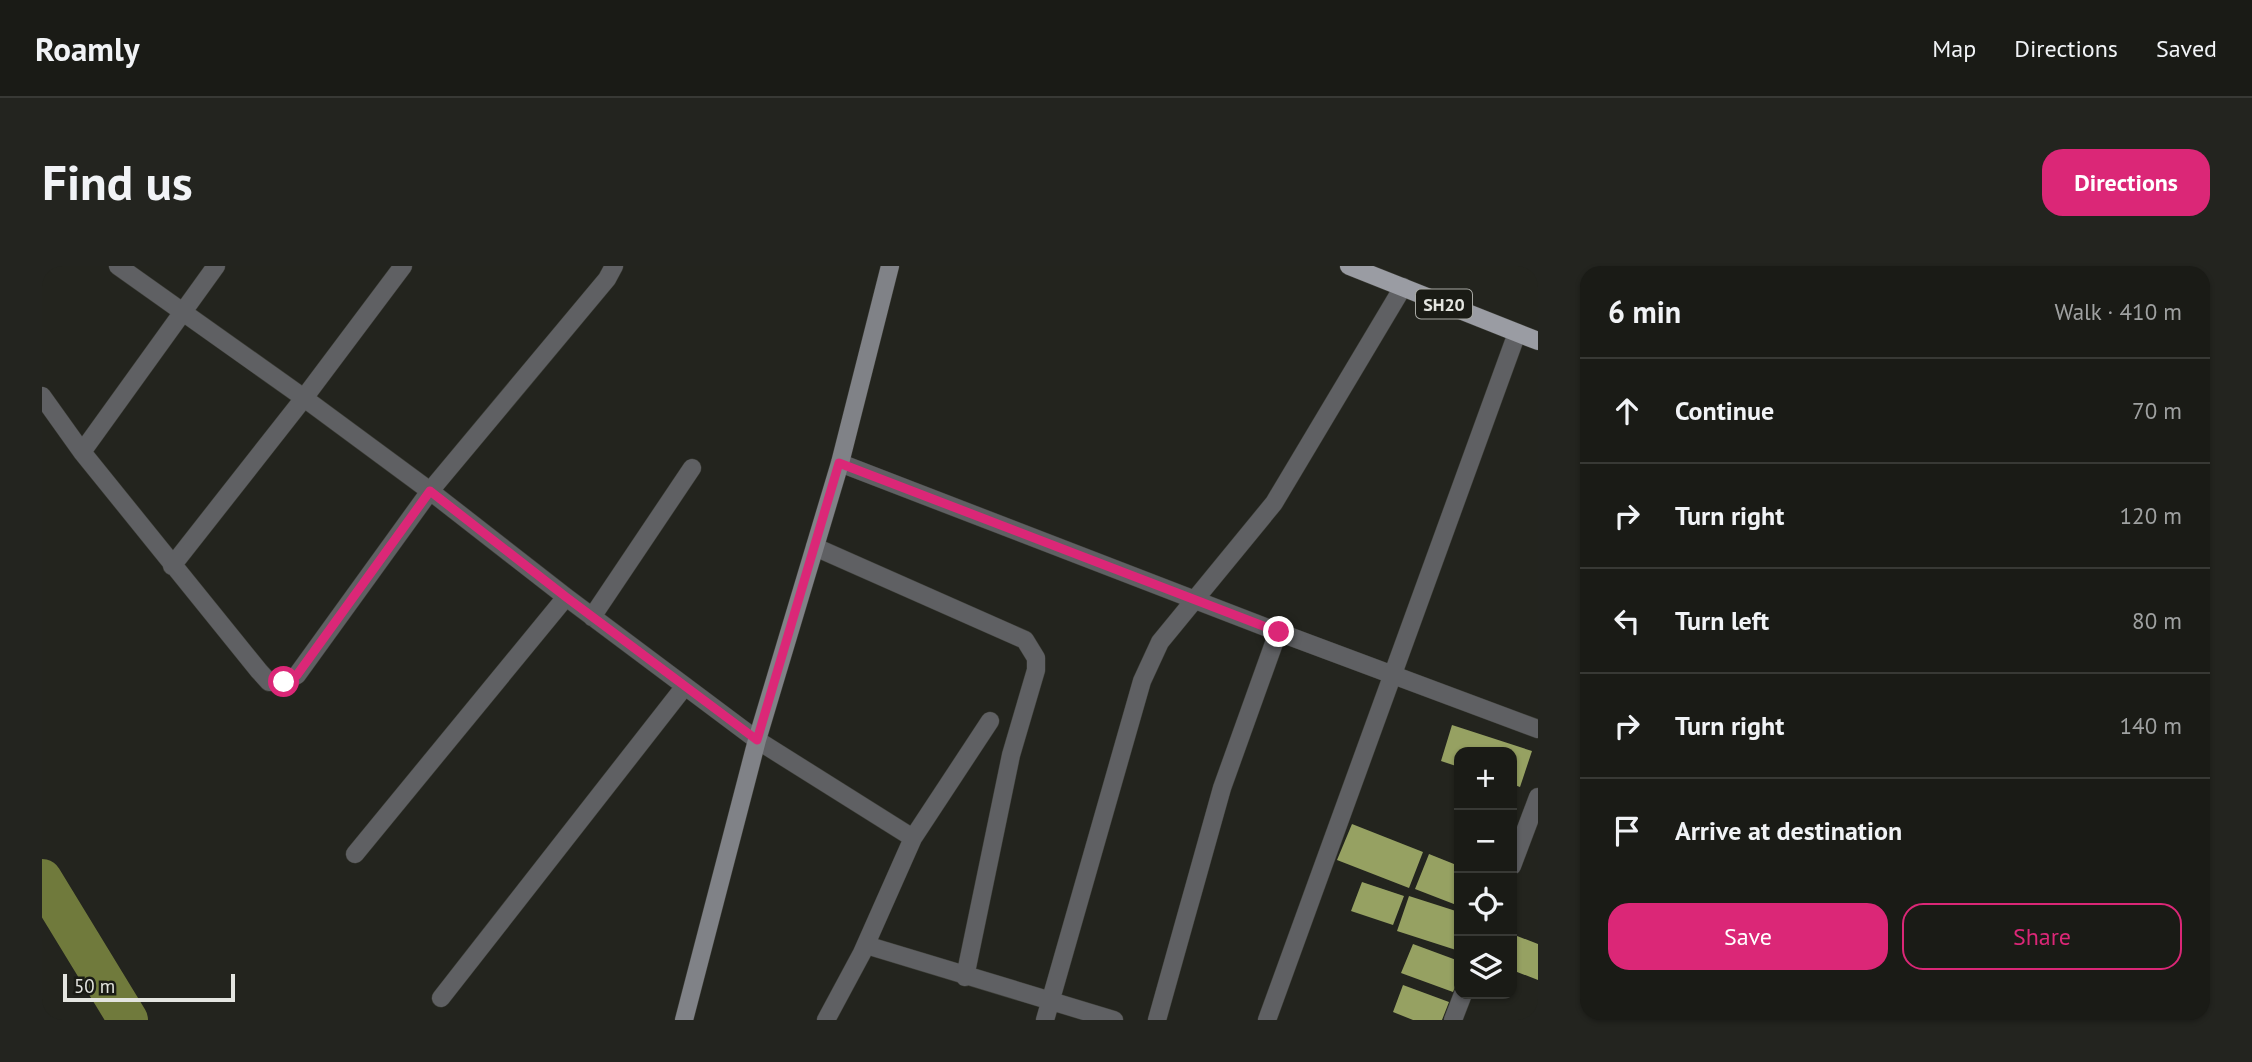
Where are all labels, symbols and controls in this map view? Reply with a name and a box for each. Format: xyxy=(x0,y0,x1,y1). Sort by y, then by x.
text: Roamly xyxy=(35,27,139,70)
text: Map xyxy=(1932,33,1976,64)
text: Directions xyxy=(2014,33,2118,64)
text: Saved xyxy=(2156,33,2217,64)
button: Directions xyxy=(2042,149,2210,216)
text: Find us xyxy=(42,150,193,214)
road number: SH20 xyxy=(1416,290,1472,318)
text: 6 min xyxy=(1608,292,1681,331)
text: Walk · 410 m xyxy=(2055,297,2182,326)
icon: ahead xyxy=(1608,392,1646,430)
text: Continue xyxy=(1675,394,1774,427)
text: 70 m xyxy=(2132,396,2182,425)
icon: right xyxy=(1608,497,1646,535)
text: Turn right xyxy=(1675,499,1784,532)
text: 120 m xyxy=(2120,501,2182,530)
icon: left xyxy=(1608,602,1646,640)
text: Turn left xyxy=(1675,604,1769,637)
text: 80 m xyxy=(2132,606,2182,635)
route end xyxy=(1263,616,1294,647)
route start xyxy=(268,666,299,697)
icon: right xyxy=(1608,707,1646,745)
text: Turn right xyxy=(1675,709,1784,742)
text: 140 m xyxy=(2120,711,2182,740)
map controls xyxy=(1454,747,1517,999)
button: + xyxy=(1454,747,1517,810)
button: − xyxy=(1454,810,1517,873)
icon: arrive xyxy=(1608,812,1646,850)
text: Arrive at destination xyxy=(1675,814,1902,847)
button: locate xyxy=(1454,873,1517,936)
button: Save xyxy=(1608,903,1888,970)
button: Share xyxy=(1902,903,2182,970)
button: layers xyxy=(1454,936,1517,999)
scale bar xyxy=(63,971,234,1003)
text: 50 m xyxy=(74,974,115,998)

